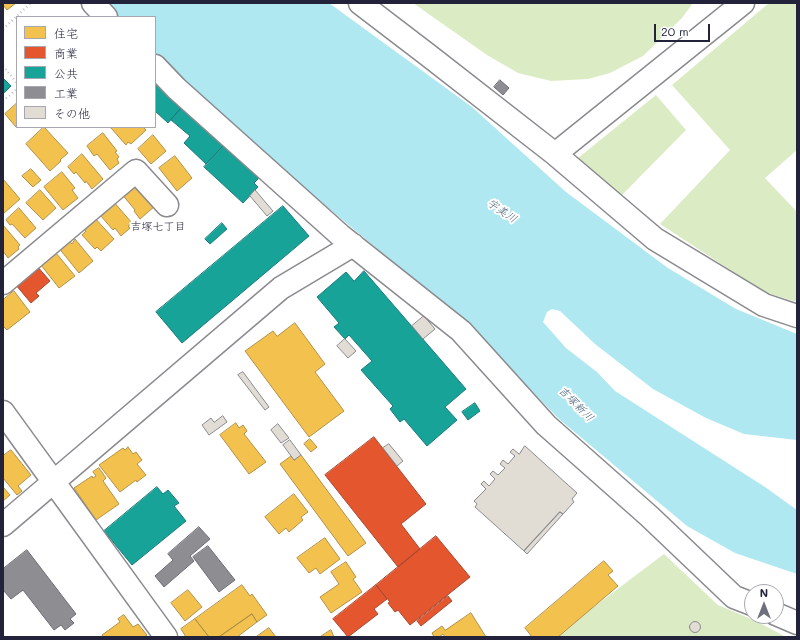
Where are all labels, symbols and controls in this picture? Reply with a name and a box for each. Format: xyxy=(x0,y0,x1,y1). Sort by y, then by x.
legend xyxy=(16,16,156,128)
scale bar xyxy=(656,16,712,42)
text: 20 m xyxy=(661,23,689,39)
text: 住宅 xyxy=(54,25,78,41)
text: 商業 xyxy=(54,45,78,61)
text: 公共 xyxy=(54,65,78,81)
text: 工業 xyxy=(54,85,78,101)
text: その他 xyxy=(54,105,90,121)
water label: 宇美川 xyxy=(485,196,519,226)
district label: 吉塚七丁目 xyxy=(131,220,185,234)
water label: 吉塚新川 xyxy=(556,384,596,424)
north arrow xyxy=(744,584,784,624)
text: N xyxy=(760,585,768,600)

